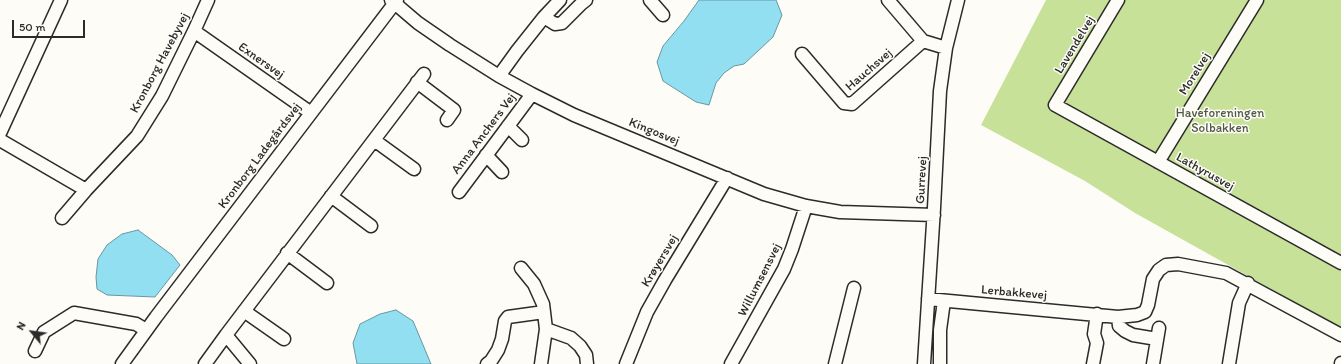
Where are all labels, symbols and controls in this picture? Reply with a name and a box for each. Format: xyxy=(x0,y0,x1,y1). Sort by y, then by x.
street label: Kronborg Havebyvej xyxy=(127,10,193,116)
scale bar xyxy=(14,12,87,38)
street label: Lavendelvej xyxy=(1052,13,1098,77)
text: 50 m xyxy=(19,20,45,34)
street label: Exnersvej xyxy=(235,39,287,83)
street label: Hauchsvej xyxy=(842,45,896,95)
street label: Morelvej xyxy=(1176,50,1214,98)
street label: Anna Anchers Vej xyxy=(448,90,520,178)
street label: Kronborg Ladegårdsvej xyxy=(215,100,305,212)
park label: Haveforeningen Solbakken xyxy=(1176,106,1264,137)
street label: Kingosvej xyxy=(626,115,682,149)
street label: Lathyrusvej xyxy=(1173,150,1237,194)
street label: Gurrevej xyxy=(913,156,931,204)
street label: Krøyersvej xyxy=(638,232,682,290)
street label: Willumsensvej xyxy=(735,241,785,319)
street label: Lerbakkevej xyxy=(980,282,1048,304)
north arrow xyxy=(12,312,52,352)
text: N xyxy=(14,320,29,332)

